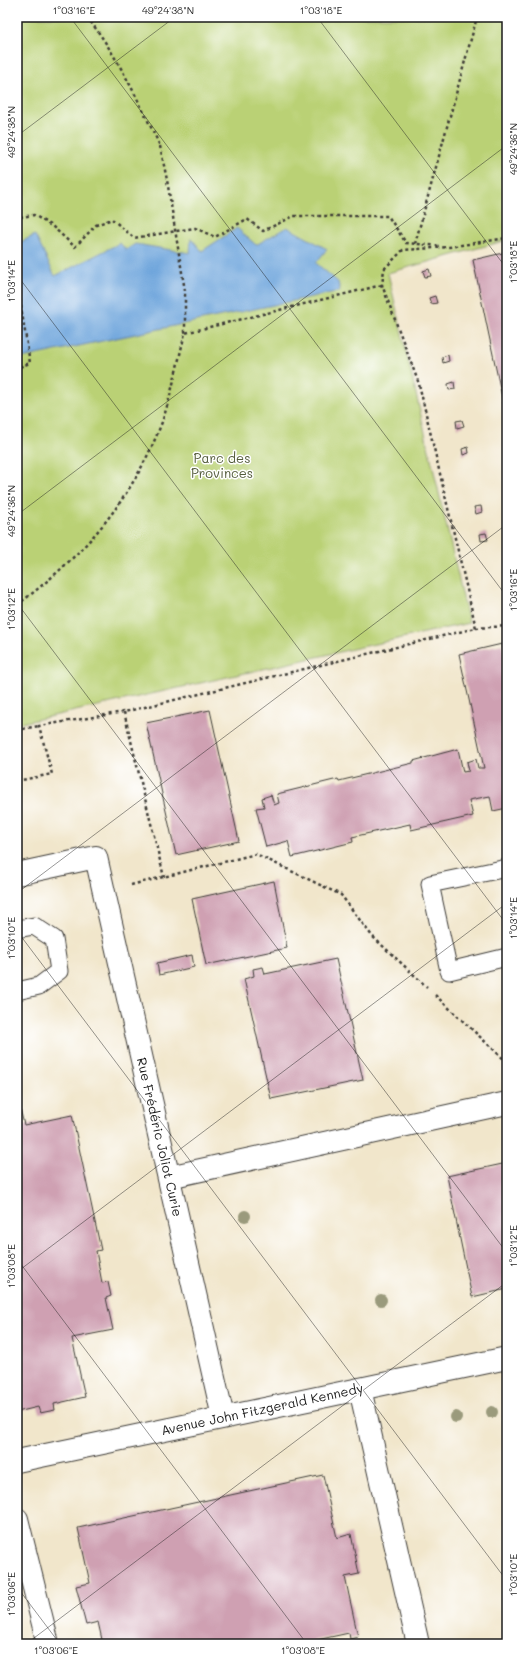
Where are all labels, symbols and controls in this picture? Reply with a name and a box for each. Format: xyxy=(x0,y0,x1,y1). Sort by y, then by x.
text: 1°03'16"E xyxy=(53,3,95,17)
text: 49°24'38"N xyxy=(142,3,194,17)
text: 1°03'18"E xyxy=(300,3,342,17)
text: 49°24'38"N xyxy=(4,106,18,158)
text: 49°24'36"N xyxy=(506,123,520,175)
text: 1°03'18"E xyxy=(506,241,520,283)
text: 1°03'14"E xyxy=(4,260,18,302)
park label: Parc des Provinces xyxy=(191,449,253,481)
text: 49°24'36"N xyxy=(4,485,18,537)
text: 1°03'16"E xyxy=(506,569,520,611)
text: 1°03'12"E xyxy=(4,588,18,630)
text: 1°03'14"E xyxy=(506,897,520,939)
text: 1°03'10"E xyxy=(4,917,18,959)
street label: Rue Frédéric Joliot Curie xyxy=(134,1056,187,1218)
text: 1°03'12"E xyxy=(506,1225,520,1267)
text: 1°03'08"E xyxy=(4,1244,18,1288)
street label: Avenue John Fitzgerald Kennedy xyxy=(159,1379,365,1438)
text: 1°03'10"E xyxy=(506,1554,520,1596)
text: 1°03'06"E xyxy=(4,1572,18,1616)
text: 1°03'06"E xyxy=(34,1643,78,1657)
text: 1°03'08"E xyxy=(281,1643,325,1657)

